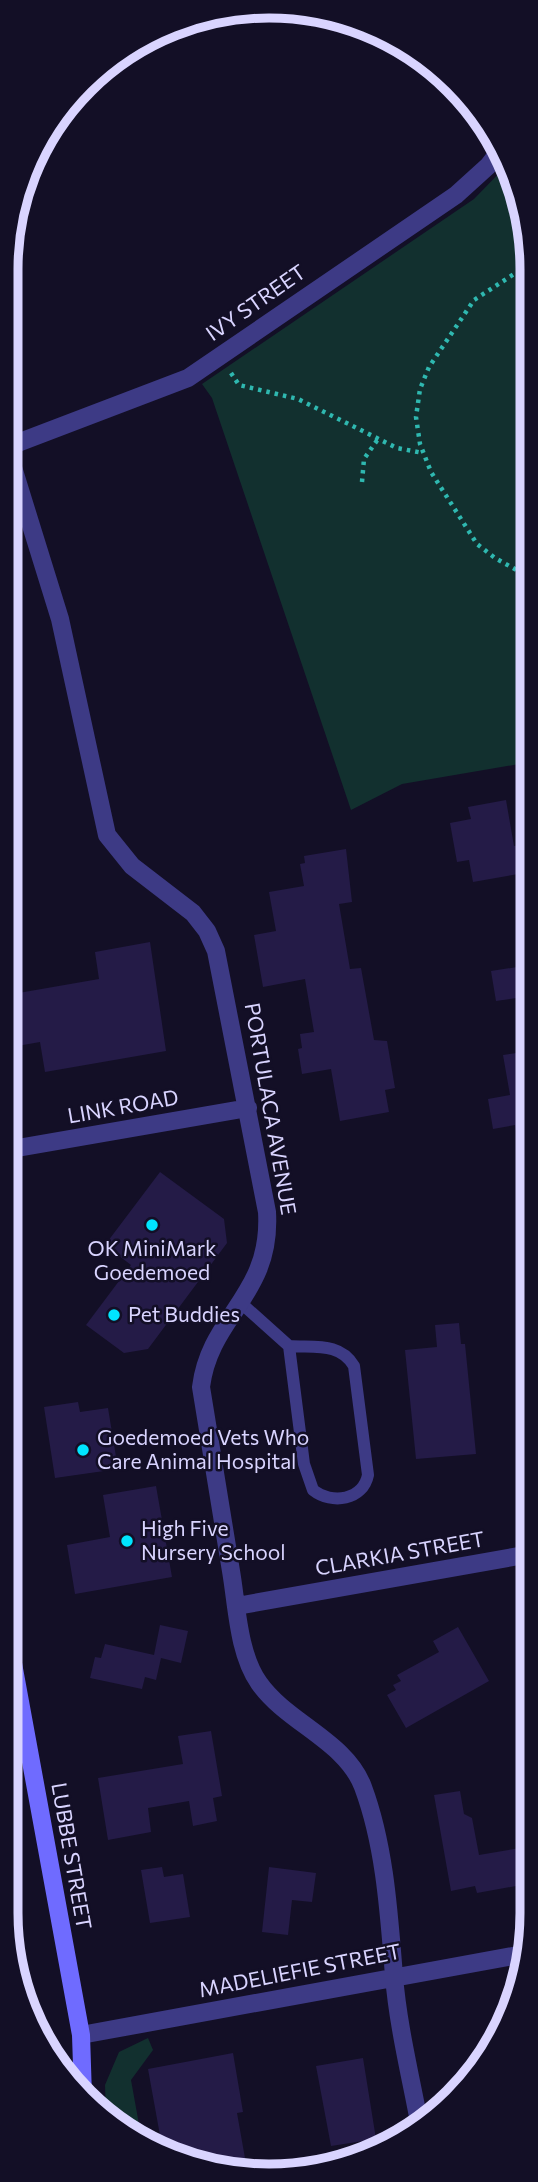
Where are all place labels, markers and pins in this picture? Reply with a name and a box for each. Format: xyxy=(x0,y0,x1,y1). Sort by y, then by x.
marker: OK MiniMark Goedemoed xyxy=(144,1217,160,1233)
place label: OK MiniMark Goedemoed xyxy=(88,1235,216,1284)
place label: Pet Buddies xyxy=(128,1301,240,1326)
marker: Pet Buddies xyxy=(106,1307,122,1323)
place label: Goedemoed Vets Who Care Animal Hospital xyxy=(97,1424,309,1473)
marker: Goedemoed Vets Who Care Animal Hospital xyxy=(75,1442,91,1458)
place label: High Five Nursery School xyxy=(141,1515,286,1564)
marker: High Five Nursery School xyxy=(119,1533,135,1549)

